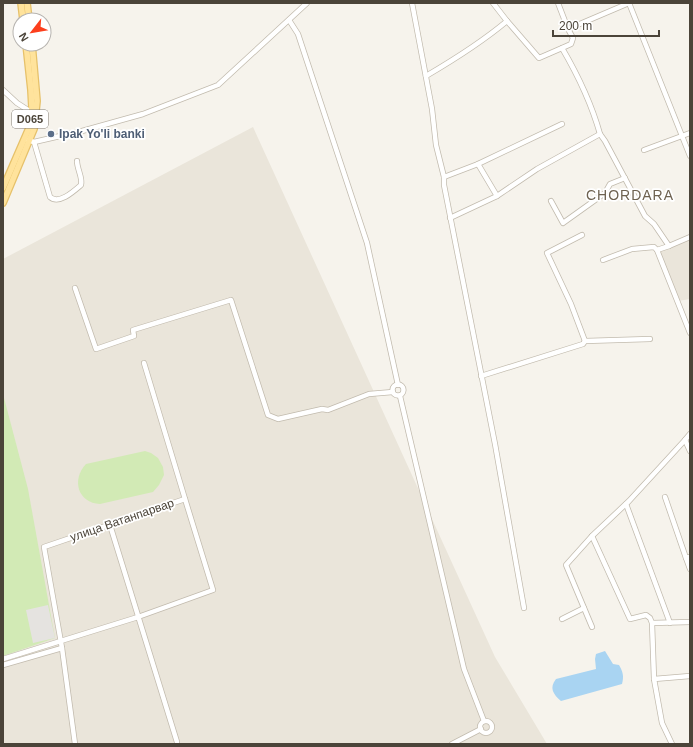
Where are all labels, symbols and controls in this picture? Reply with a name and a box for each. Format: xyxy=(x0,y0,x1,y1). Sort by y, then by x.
north arrow xyxy=(12,12,52,52)
scale bar xyxy=(553,12,659,38)
text: 200 m xyxy=(559,19,592,33)
text: N xyxy=(16,31,31,44)
road number: D065 xyxy=(12,110,48,128)
place label: Ipak Yo'li banki xyxy=(59,127,145,141)
marker: Ipak Yo'li banki xyxy=(46,129,56,139)
district label: CHORDARA xyxy=(586,187,674,203)
street label: улица Ватанпарвар xyxy=(68,496,176,544)

